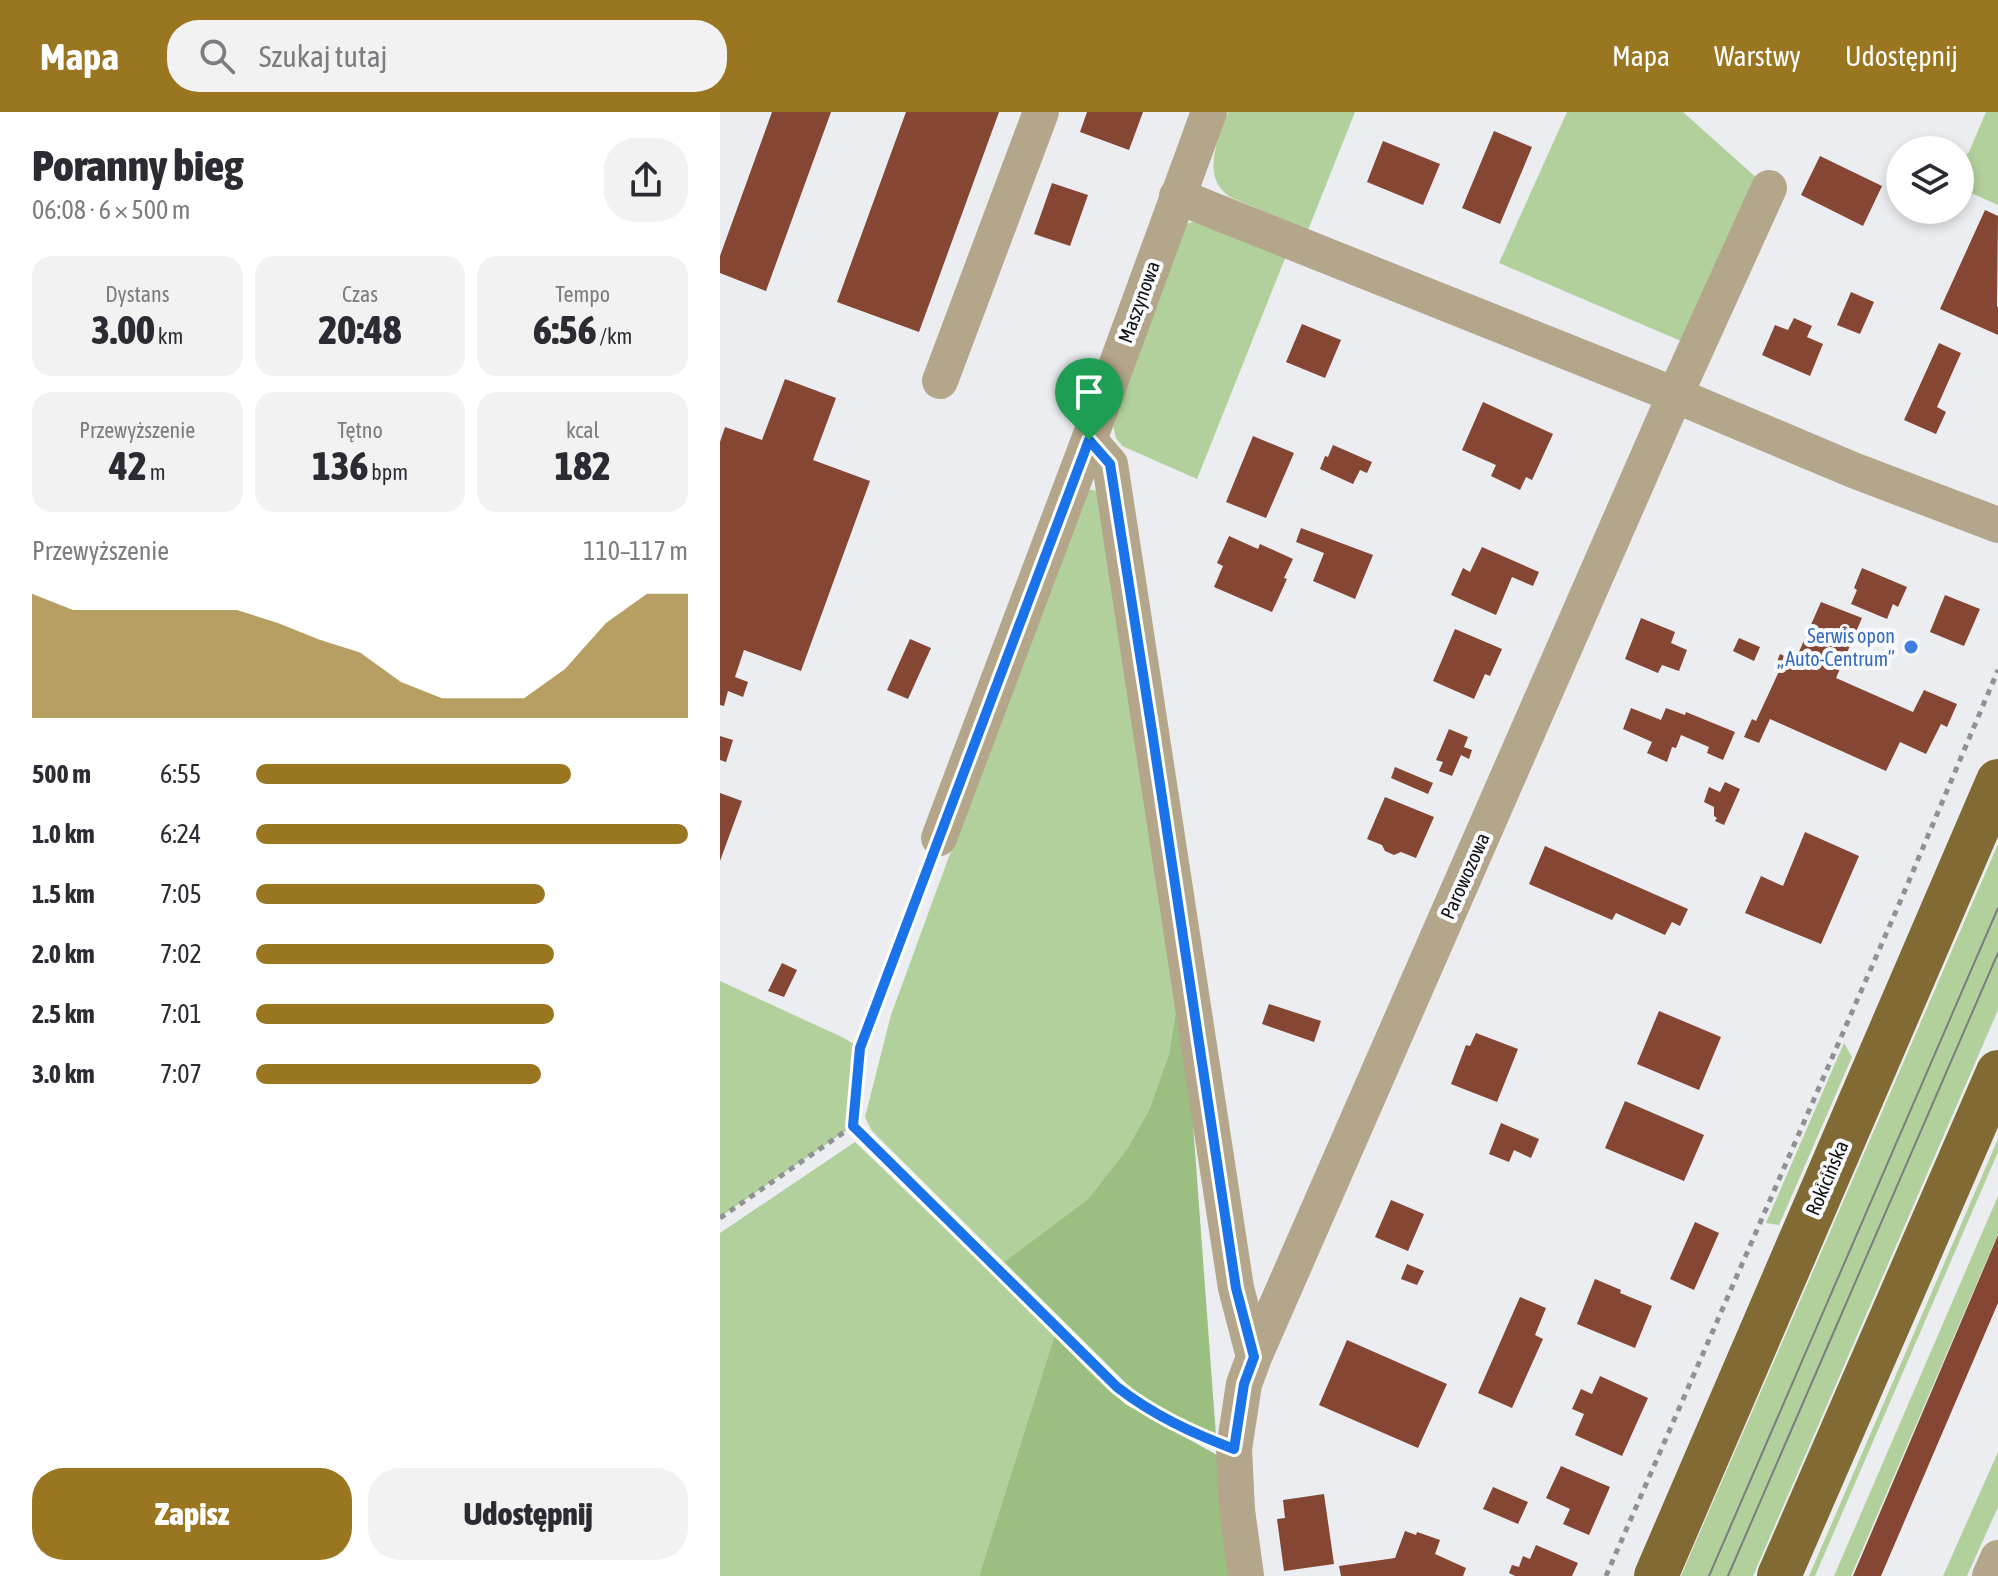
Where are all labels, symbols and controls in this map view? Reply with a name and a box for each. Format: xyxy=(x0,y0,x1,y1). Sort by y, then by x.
search box xyxy=(167,20,727,92)
icon: search xyxy=(195,34,239,78)
text: Mapa xyxy=(40,35,119,78)
text: Szukaj tutaj xyxy=(259,39,387,73)
text: Mapa xyxy=(1612,40,1670,72)
text: Warstwy xyxy=(1714,40,1801,72)
text: Udostępnij xyxy=(1845,40,1958,72)
map controls xyxy=(1886,136,1974,224)
button: layers xyxy=(1886,136,1974,224)
button: share xyxy=(604,138,688,222)
text: Poranny bieg xyxy=(32,140,243,190)
text: 06:08 · 6 × 500 m xyxy=(32,195,191,225)
street label: Maszynowa xyxy=(1113,258,1164,346)
text: Dystans xyxy=(105,281,169,307)
text: Czas xyxy=(342,281,378,307)
text: Tempo xyxy=(555,281,610,307)
text: 3.00 xyxy=(91,307,155,352)
text: 20:48 xyxy=(318,307,402,352)
text: 6:56 xyxy=(533,307,596,352)
text: km xyxy=(155,323,183,349)
text: /km xyxy=(596,323,632,349)
pin xyxy=(1055,358,1123,440)
icon: arrive xyxy=(1067,370,1111,414)
text: Przewyższenie xyxy=(79,417,195,443)
text: Tętno xyxy=(337,417,383,443)
text: kcal xyxy=(566,417,599,443)
text: 42 xyxy=(109,443,147,488)
text: 136 xyxy=(312,443,368,488)
text: 182 xyxy=(554,443,611,488)
text: m xyxy=(147,459,166,485)
text: bpm xyxy=(368,459,408,485)
text: Przewyższenie xyxy=(32,536,169,566)
text: 110–117 m xyxy=(583,536,688,566)
place label: Serwis opon „Auto-Centrum” xyxy=(1777,624,1895,670)
marker: Serwis opon „Auto-Centrum” xyxy=(1902,638,1920,656)
text: 500 m xyxy=(32,759,91,789)
text: 6:55 xyxy=(160,759,201,789)
text: 1.0 km xyxy=(32,819,95,849)
text: 6:24 xyxy=(160,819,201,849)
street label: Parowozowa xyxy=(1435,829,1494,922)
text: 1.5 km xyxy=(32,879,95,909)
text: 7:05 xyxy=(160,879,202,909)
text: 2.0 km xyxy=(32,939,95,969)
text: 7:02 xyxy=(160,939,202,969)
text: 2.5 km xyxy=(32,999,95,1029)
text: 7:01 xyxy=(160,999,202,1029)
text: 3.0 km xyxy=(32,1059,95,1089)
text: 7:07 xyxy=(160,1059,202,1089)
street label: Rokicińska xyxy=(1801,1137,1853,1219)
button: Zapisz xyxy=(32,1468,352,1560)
button: Udostępnij xyxy=(368,1468,688,1560)

